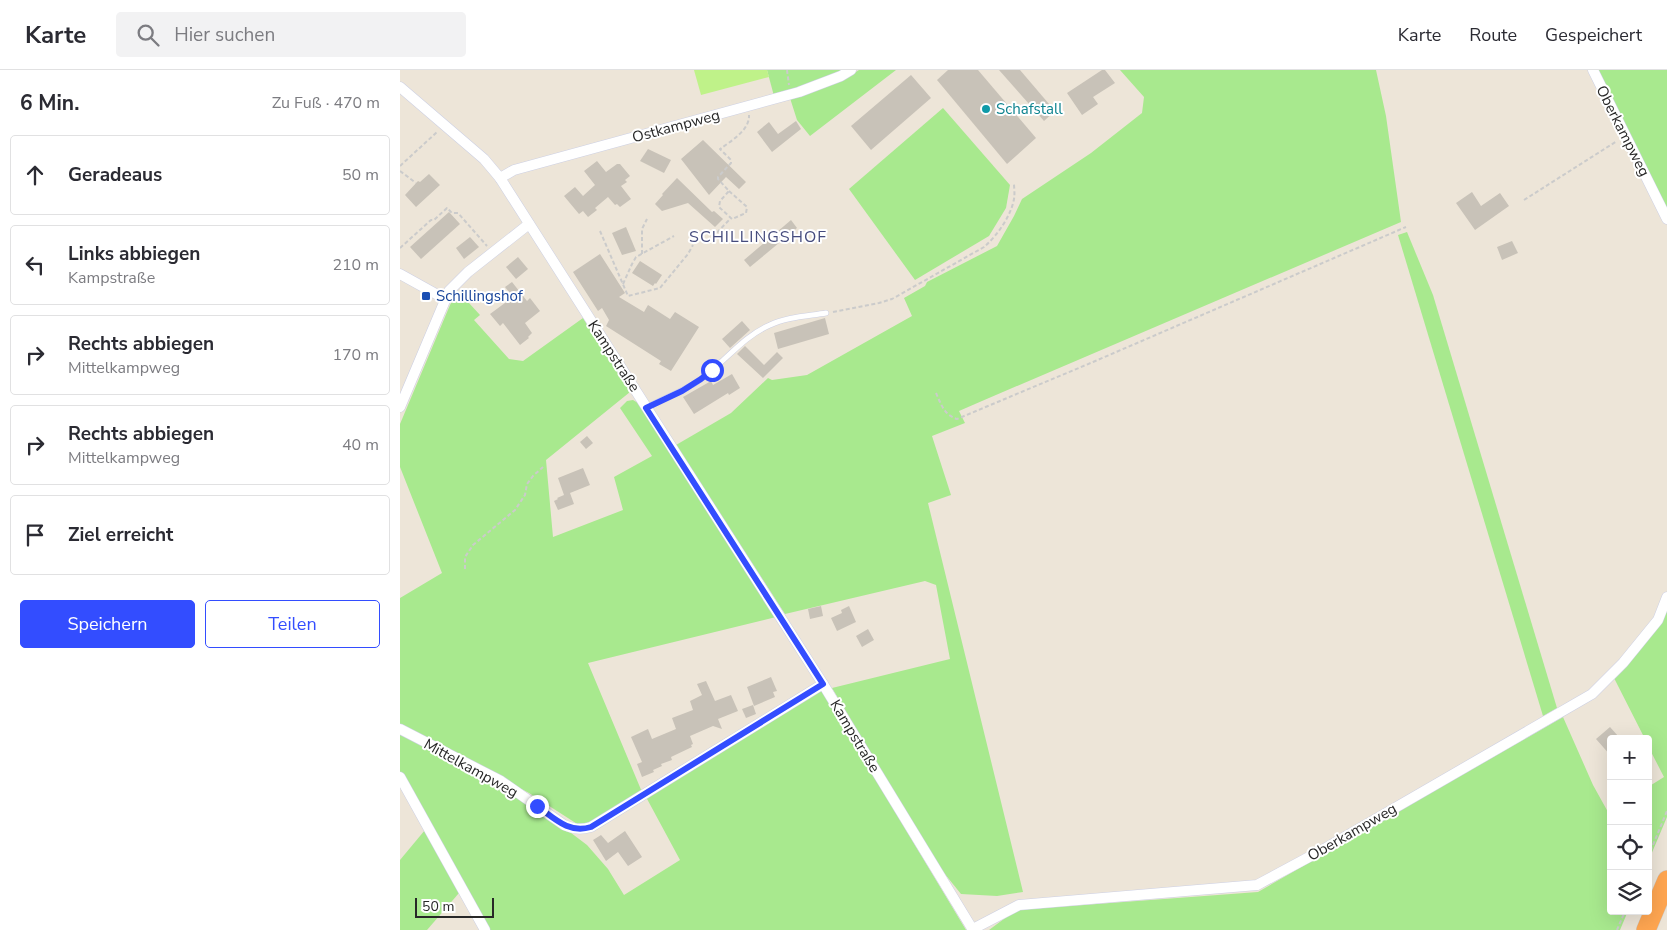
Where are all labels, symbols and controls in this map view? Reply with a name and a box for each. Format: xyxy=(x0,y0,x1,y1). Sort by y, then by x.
search box xyxy=(116,12,466,57)
text: Karte xyxy=(25,19,86,51)
icon: search xyxy=(134,21,162,49)
text: Hier suchen xyxy=(174,22,275,48)
text: Karte xyxy=(1398,23,1441,47)
text: Route xyxy=(1469,23,1517,47)
text: Gespeichert xyxy=(1545,23,1642,47)
street label: Oberkampweg xyxy=(1591,82,1655,180)
text: 6 Min. xyxy=(20,89,79,117)
text: Zu Fuß · 470 m xyxy=(272,92,380,114)
place label: Schafstall xyxy=(996,99,1063,119)
marker: Schafstall xyxy=(980,103,992,115)
street label: Ostkampweg xyxy=(630,105,722,147)
icon: ahead xyxy=(21,161,49,189)
text: Geradeaus xyxy=(68,162,162,188)
text: 50 m xyxy=(342,164,379,186)
district label: SCHILLINGSHOF xyxy=(689,226,827,248)
text: Links abbiegen xyxy=(68,241,200,267)
icon: left xyxy=(21,251,49,279)
text: 210 m xyxy=(332,254,379,276)
text: Kampstraße xyxy=(68,267,155,289)
place label: Schillingshof xyxy=(436,286,524,306)
marker: Schillingshof xyxy=(420,290,432,302)
street label: Kampstraße xyxy=(583,316,645,396)
text: Rechts abbiegen xyxy=(68,331,214,357)
icon: right xyxy=(21,341,49,369)
text: 170 m xyxy=(332,344,379,366)
text: Mittelkampweg xyxy=(68,357,180,379)
route start xyxy=(701,359,724,382)
text: Rechts abbiegen xyxy=(68,421,214,447)
icon: right xyxy=(21,431,49,459)
text: 40 m xyxy=(342,434,379,456)
text: Mittelkampweg xyxy=(68,447,180,469)
icon: arrive xyxy=(21,521,49,549)
text: Ziel erreicht xyxy=(68,522,173,548)
button: Speichern xyxy=(20,600,195,648)
button: Teilen xyxy=(205,600,380,648)
street label: Kampstraße xyxy=(825,696,885,776)
street label: Mittelkampweg xyxy=(420,734,522,802)
map controls xyxy=(1607,735,1652,915)
button: + xyxy=(1607,735,1652,780)
button: − xyxy=(1607,780,1652,825)
route end xyxy=(526,795,549,818)
street label: Oberkampweg xyxy=(1304,798,1400,866)
button: locate xyxy=(1607,825,1652,870)
button: layers xyxy=(1607,870,1652,915)
scale bar xyxy=(415,895,494,918)
text: 50 m xyxy=(422,897,454,916)

